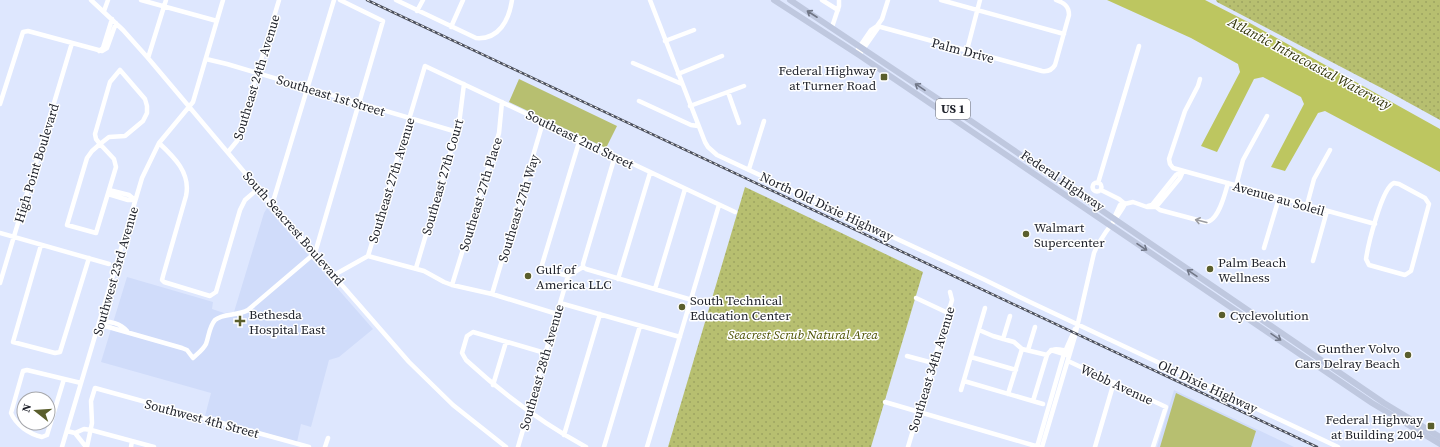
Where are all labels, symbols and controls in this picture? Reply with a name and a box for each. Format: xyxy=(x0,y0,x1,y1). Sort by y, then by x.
one-way arrow xyxy=(807,10,818,18)
water label: Atlantic Intracoastal Waterway xyxy=(1224,11,1395,115)
street label: Southeast 24th Avenue xyxy=(229,12,284,142)
street label: Palm Drive xyxy=(930,34,996,67)
place label: Federal Highway at Turner Road xyxy=(778,62,877,94)
street label: Southeast 1st Street xyxy=(275,71,388,120)
marker: Federal Highway at Turner Road xyxy=(879,72,889,82)
one-way arrow xyxy=(915,83,926,91)
road number: US 1 xyxy=(936,99,970,119)
street label: High Point Boulevard xyxy=(10,101,63,225)
street label: Southeast 2nd Street xyxy=(523,106,637,173)
street label: Southeast 27th Avenue xyxy=(364,115,419,245)
street label: Southeast 27th Court xyxy=(418,116,467,237)
street label: Southeast 27th Place xyxy=(455,135,506,253)
street label: Federal Highway xyxy=(1018,146,1108,215)
street label: Southeast 27th Way xyxy=(494,152,543,264)
street label: South Seacrest Boulevard xyxy=(239,168,348,290)
street label: North Old Dixie Highway xyxy=(757,168,897,245)
street label: Avenue au Soleil xyxy=(1231,177,1327,220)
street label: Southwest 23rd Avenue xyxy=(89,204,142,338)
one-way arrow xyxy=(1195,217,1208,224)
place label: Walmart Supercenter xyxy=(1034,219,1105,251)
marker: Walmart Supercenter xyxy=(1021,229,1031,239)
one-way arrow xyxy=(1137,243,1148,251)
place label: Palm Beach Wellness xyxy=(1218,254,1286,286)
place label: Gulf of America LLC xyxy=(536,261,612,293)
marker: Palm Beach Wellness xyxy=(1205,264,1215,274)
one-way arrow xyxy=(1187,269,1198,277)
marker: Gulf of America LLC xyxy=(523,271,533,281)
place label: South Technical Education Center xyxy=(690,292,791,324)
street label: Southeast 28th Avenue xyxy=(515,302,568,432)
marker: South Technical Education Center xyxy=(677,302,687,312)
street label: Southeast 34th Avenue xyxy=(904,304,959,434)
place label: Bethesda Hospital East xyxy=(249,306,326,338)
place label: Cyclevolution xyxy=(1230,307,1309,324)
marker: Cyclevolution xyxy=(1217,310,1227,320)
marker: Bethesda Hospital East xyxy=(234,315,246,327)
park label: Seacrest Scrub Natural Area xyxy=(728,326,878,343)
one-way arrow xyxy=(1270,333,1281,342)
place label: Gunther Volvo Cars Delray Beach xyxy=(1295,340,1400,372)
marker: Gunther Volvo Cars Delray Beach xyxy=(1403,350,1413,360)
street label: Old Dixie Highway xyxy=(1155,356,1261,417)
street label: Webb Avenue xyxy=(1078,360,1156,409)
north arrow xyxy=(16,391,56,431)
street label: Southwest 4th Street xyxy=(143,395,261,442)
text: N xyxy=(19,402,35,414)
place label: Federal Highway at Building 2004 xyxy=(1325,411,1423,443)
marker: Federal Highway at Building 2004 xyxy=(1426,421,1436,431)

